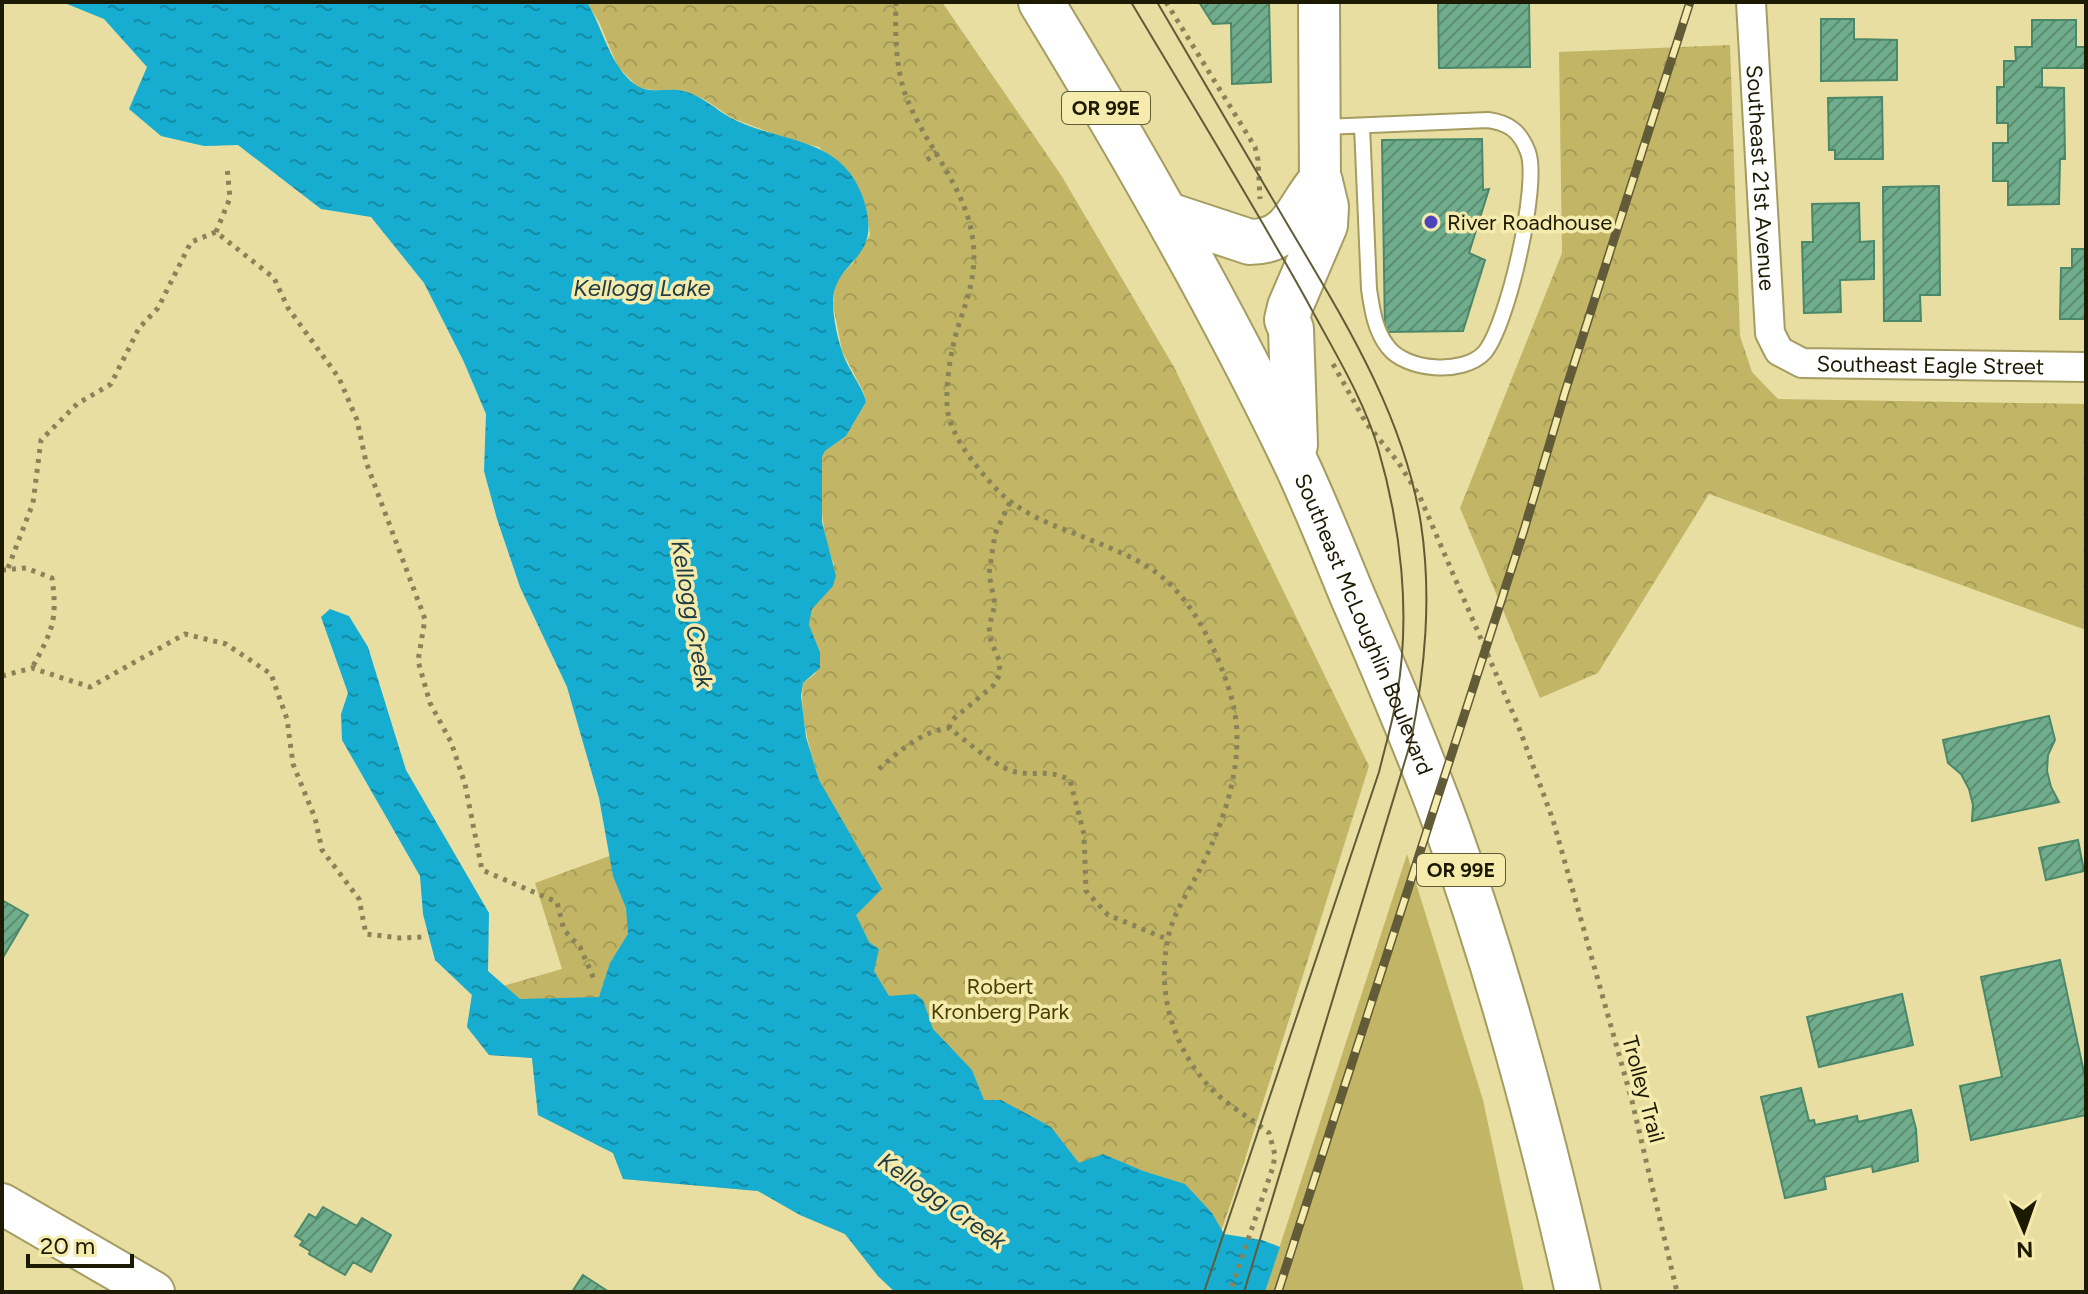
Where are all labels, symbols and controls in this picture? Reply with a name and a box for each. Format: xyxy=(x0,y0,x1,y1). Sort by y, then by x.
street label: Southeast 21st Avenue xyxy=(1741,64,1781,291)
road number: OR 99E xyxy=(1062,92,1150,124)
place label: River Roadhouse xyxy=(1447,209,1612,236)
marker: River Roadhouse xyxy=(1422,213,1440,231)
water label: Kellogg Lake xyxy=(573,273,711,302)
street label: Southeast Eagle Street xyxy=(1816,350,2044,380)
street label: Southeast McLoughlin Boulevard xyxy=(1289,469,1439,779)
water label: Kellogg Creek xyxy=(665,538,720,691)
road number: OR 99E xyxy=(1417,854,1505,886)
park label: Robert Kronberg Park xyxy=(931,973,1070,1025)
street label: Trolley Trail xyxy=(1616,1033,1671,1145)
water label: Kellogg Creek xyxy=(873,1146,1013,1256)
north arrow xyxy=(1984,1190,2064,1270)
scale bar xyxy=(28,1218,132,1268)
text: 20 m xyxy=(40,1231,95,1260)
text: N xyxy=(2016,1236,2034,1263)

